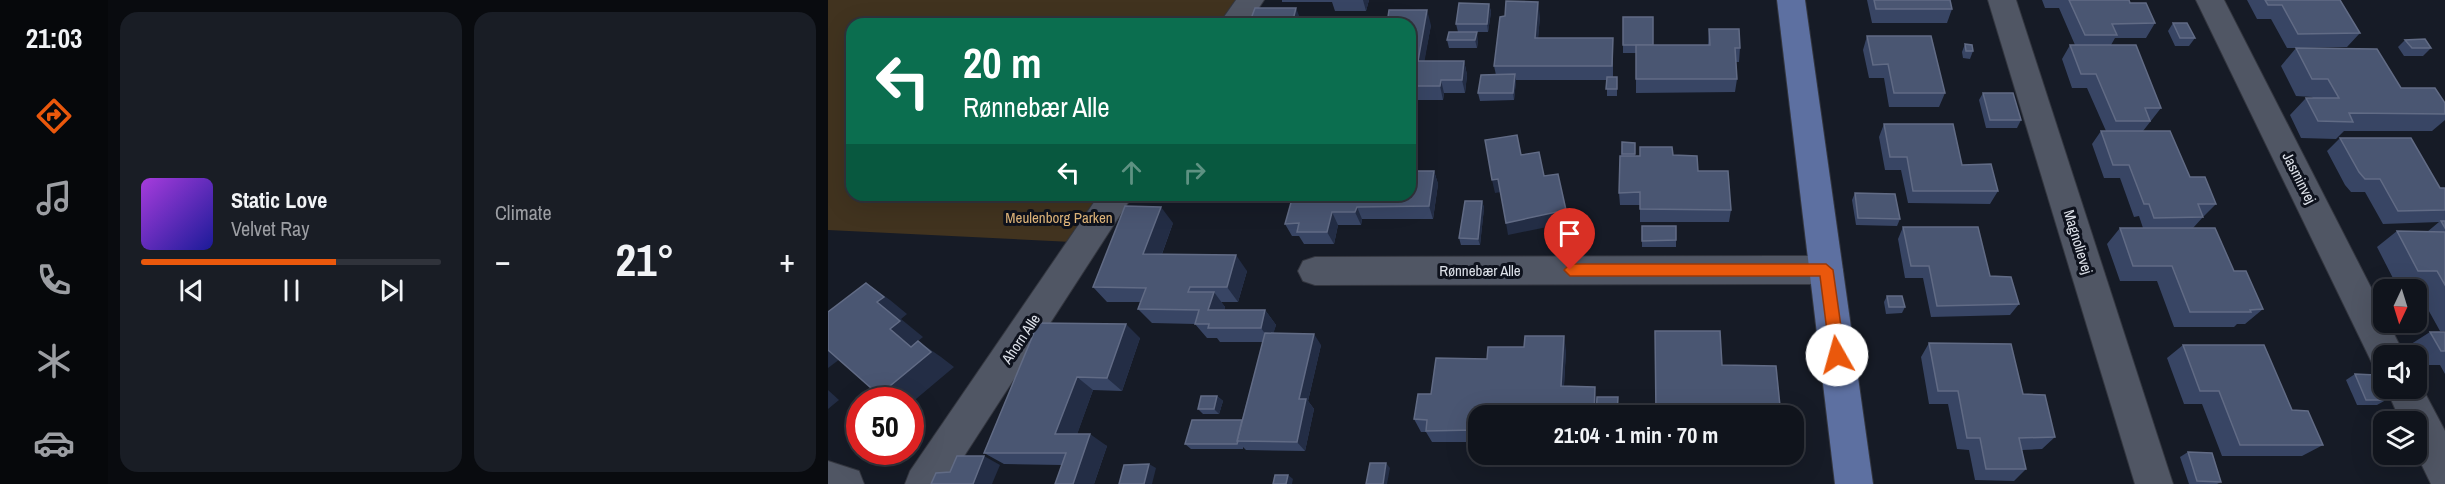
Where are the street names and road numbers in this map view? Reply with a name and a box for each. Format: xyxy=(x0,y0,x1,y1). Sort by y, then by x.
street label: Jasminvej xyxy=(2278,148,2321,207)
street label: Magnolievej xyxy=(2059,207,2098,277)
street label: Rønnebær Alle xyxy=(1439,260,1521,281)
street label: Ahorn Alle xyxy=(996,309,1045,369)

